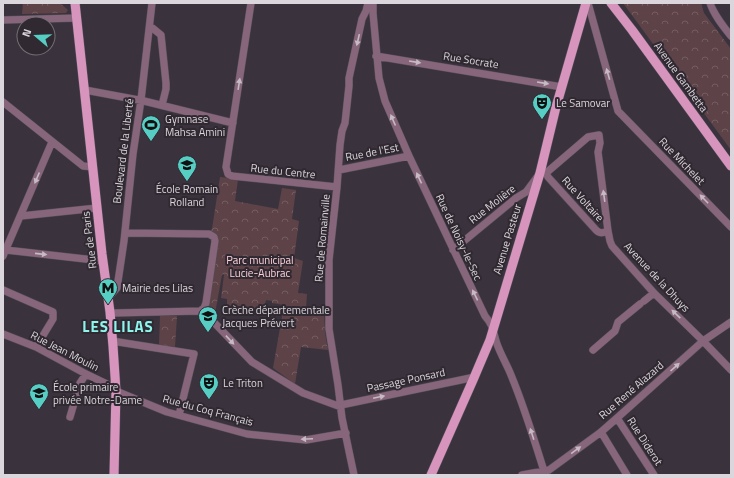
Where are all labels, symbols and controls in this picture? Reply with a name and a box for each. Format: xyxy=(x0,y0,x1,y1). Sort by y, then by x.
north arrow xyxy=(16,16,56,56)
text: N xyxy=(18,27,35,39)
one-way arrow xyxy=(354,34,360,47)
street label: Avenue Gambetta xyxy=(650,39,712,116)
street label: Rue Socrate xyxy=(442,48,500,72)
one-way arrow xyxy=(408,59,421,65)
one-way arrow xyxy=(604,68,610,80)
one-way arrow xyxy=(236,78,242,90)
one-way arrow xyxy=(537,81,549,87)
theatre icon: Le Samovar xyxy=(531,92,553,120)
place label: Le Samovar xyxy=(556,95,610,111)
street label: Boulevard de la Liberté xyxy=(109,97,137,204)
place label: Gymnase Mahsa Amini xyxy=(165,111,225,140)
sports icon: Gymnase Mahsa Amini xyxy=(140,114,162,142)
one-way arrow xyxy=(390,115,396,126)
street label: Rue Michelet xyxy=(655,134,709,188)
street label: Rue de l'Est xyxy=(344,139,400,165)
school or university icon: École Romain Rolland xyxy=(176,154,198,182)
street label: Rue du Centre xyxy=(250,160,317,182)
one-way arrow xyxy=(34,172,40,183)
one-way arrow xyxy=(416,172,422,183)
street label: Rue Voltaire xyxy=(558,173,608,225)
street label: Rue Molière xyxy=(465,180,519,227)
place label: École Romain Rolland xyxy=(156,181,218,210)
one-way arrow xyxy=(600,190,607,202)
street label: Rue de Noisy-le-Sec xyxy=(432,191,486,283)
street label: Rue de Romainville xyxy=(310,193,334,283)
one-way arrow xyxy=(699,194,709,204)
street label: Avenue Pasteur xyxy=(489,202,525,276)
street label: Rue de Paris xyxy=(78,210,100,270)
street label: Avenue de la Dhuys xyxy=(620,239,694,315)
one-way arrow xyxy=(35,251,47,257)
park label: Parc municipal Lucie-Aubrac xyxy=(226,252,294,281)
metro station icon: Mairie des Lilas xyxy=(97,277,119,305)
place label: Mairie des Lilas xyxy=(122,280,193,296)
one-way arrow xyxy=(472,289,478,301)
place label: Crèche départementale Jacques Prévert xyxy=(222,302,330,331)
school or university icon: Crèche départementale Jacques Prévert xyxy=(197,305,219,333)
one-way arrow xyxy=(671,309,681,319)
district label: LES LILAS xyxy=(82,315,154,338)
street label: Rue Jean Moulin xyxy=(28,327,102,375)
one-way arrow xyxy=(226,335,235,345)
street label: Rue René Alazard xyxy=(595,357,667,423)
one-way arrow xyxy=(670,362,681,371)
street label: Passage Ponsard xyxy=(365,364,447,396)
theatre icon: Le Triton xyxy=(198,372,220,400)
place label: Le Triton xyxy=(223,375,263,391)
place label: École primaire privée Notre-Dame xyxy=(53,379,143,408)
school or university icon: École primaire privée Notre-Dame xyxy=(28,382,50,410)
street label: Rue du Coq Français xyxy=(161,390,255,430)
one-way arrow xyxy=(373,394,385,400)
street label: Rue Diderot xyxy=(623,414,667,468)
one-way arrow xyxy=(529,428,535,440)
one-way arrow xyxy=(301,436,313,443)
one-way arrow xyxy=(570,446,581,454)

